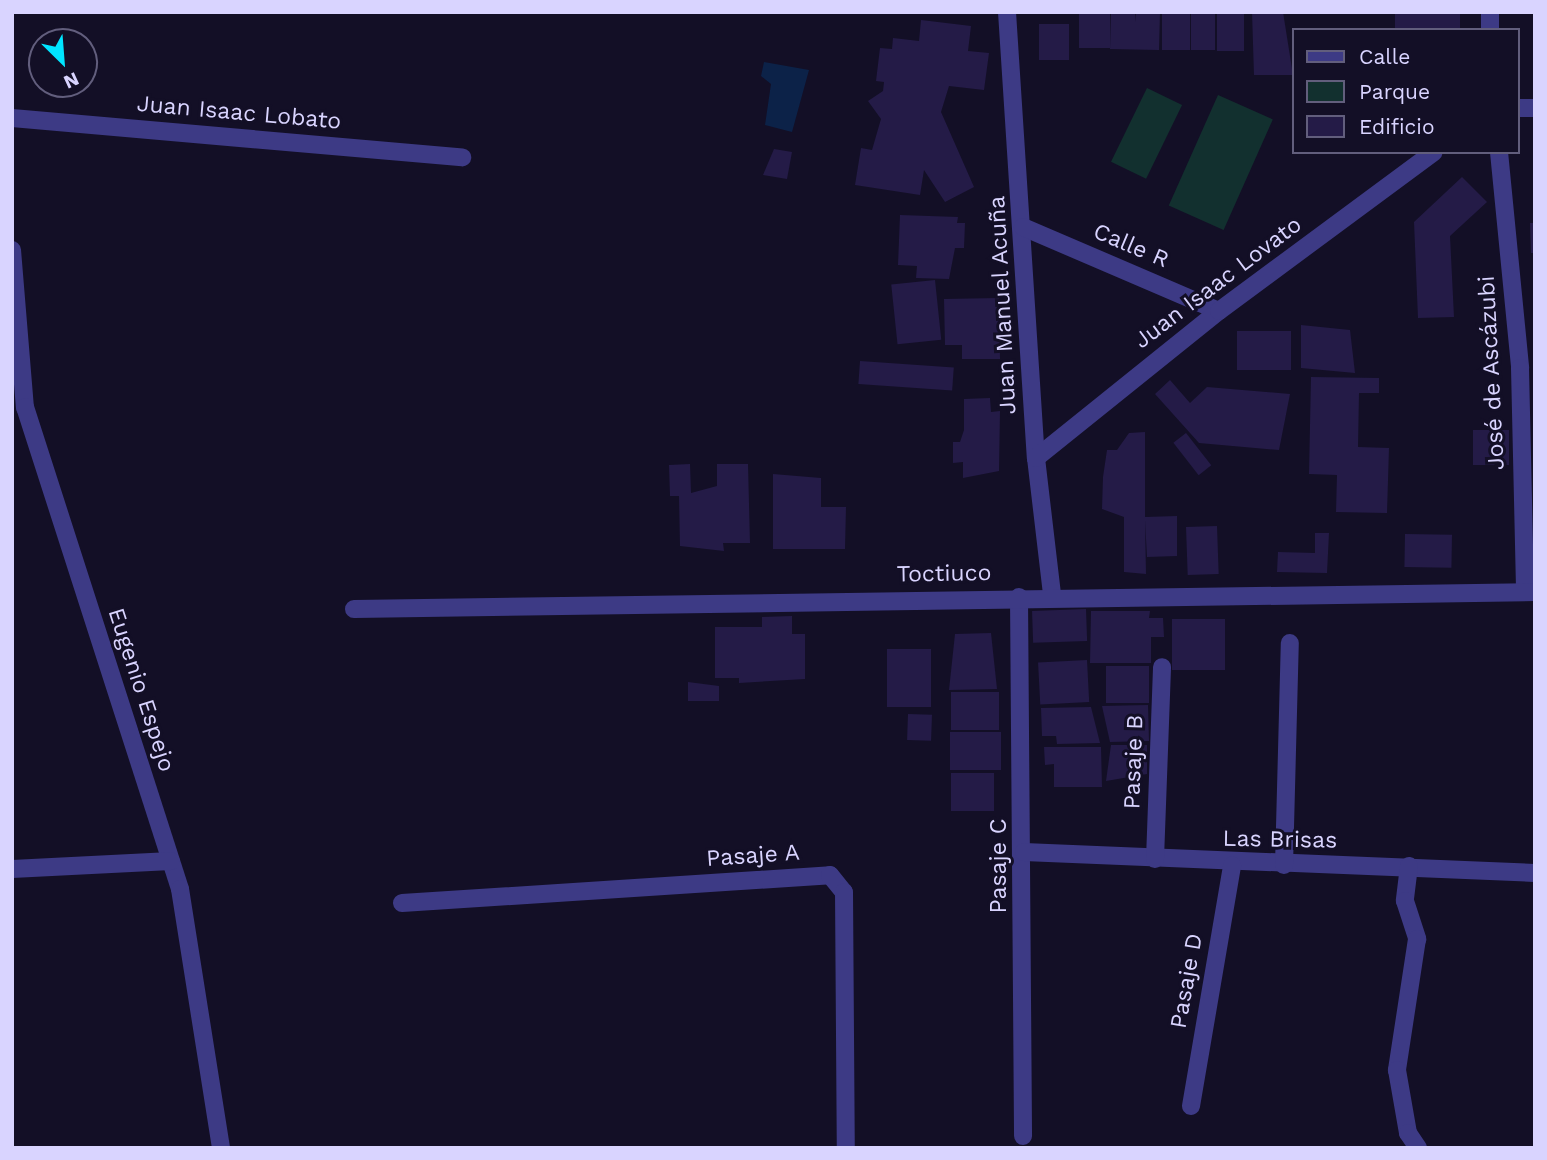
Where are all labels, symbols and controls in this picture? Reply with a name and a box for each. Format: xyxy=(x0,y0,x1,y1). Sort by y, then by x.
north arrow xyxy=(28,28,98,98)
legend xyxy=(1292,28,1519,154)
text: Calle xyxy=(1359,44,1410,69)
text: N xyxy=(60,67,82,94)
text: Parque xyxy=(1359,79,1430,104)
street label: Juan Isaac Lobato xyxy=(136,90,342,136)
text: Edificio xyxy=(1359,114,1435,139)
street label: Juan Manuel Acuña xyxy=(983,194,1023,416)
street label: Juan Isaac Lovato xyxy=(1129,211,1307,355)
street label: Calle R xyxy=(1089,218,1173,274)
street label: José de Ascázubi xyxy=(1473,275,1511,471)
street label: Toctiuco xyxy=(896,559,992,589)
street label: Eugenio Espejo xyxy=(102,605,180,775)
street label: Pasaje B xyxy=(1119,714,1149,810)
street label: Pasaje C xyxy=(985,818,1013,914)
street label: Las Brisas xyxy=(1223,825,1337,855)
street label: Pasaje A xyxy=(705,839,801,873)
street label: Pasaje D xyxy=(1165,931,1209,1031)

